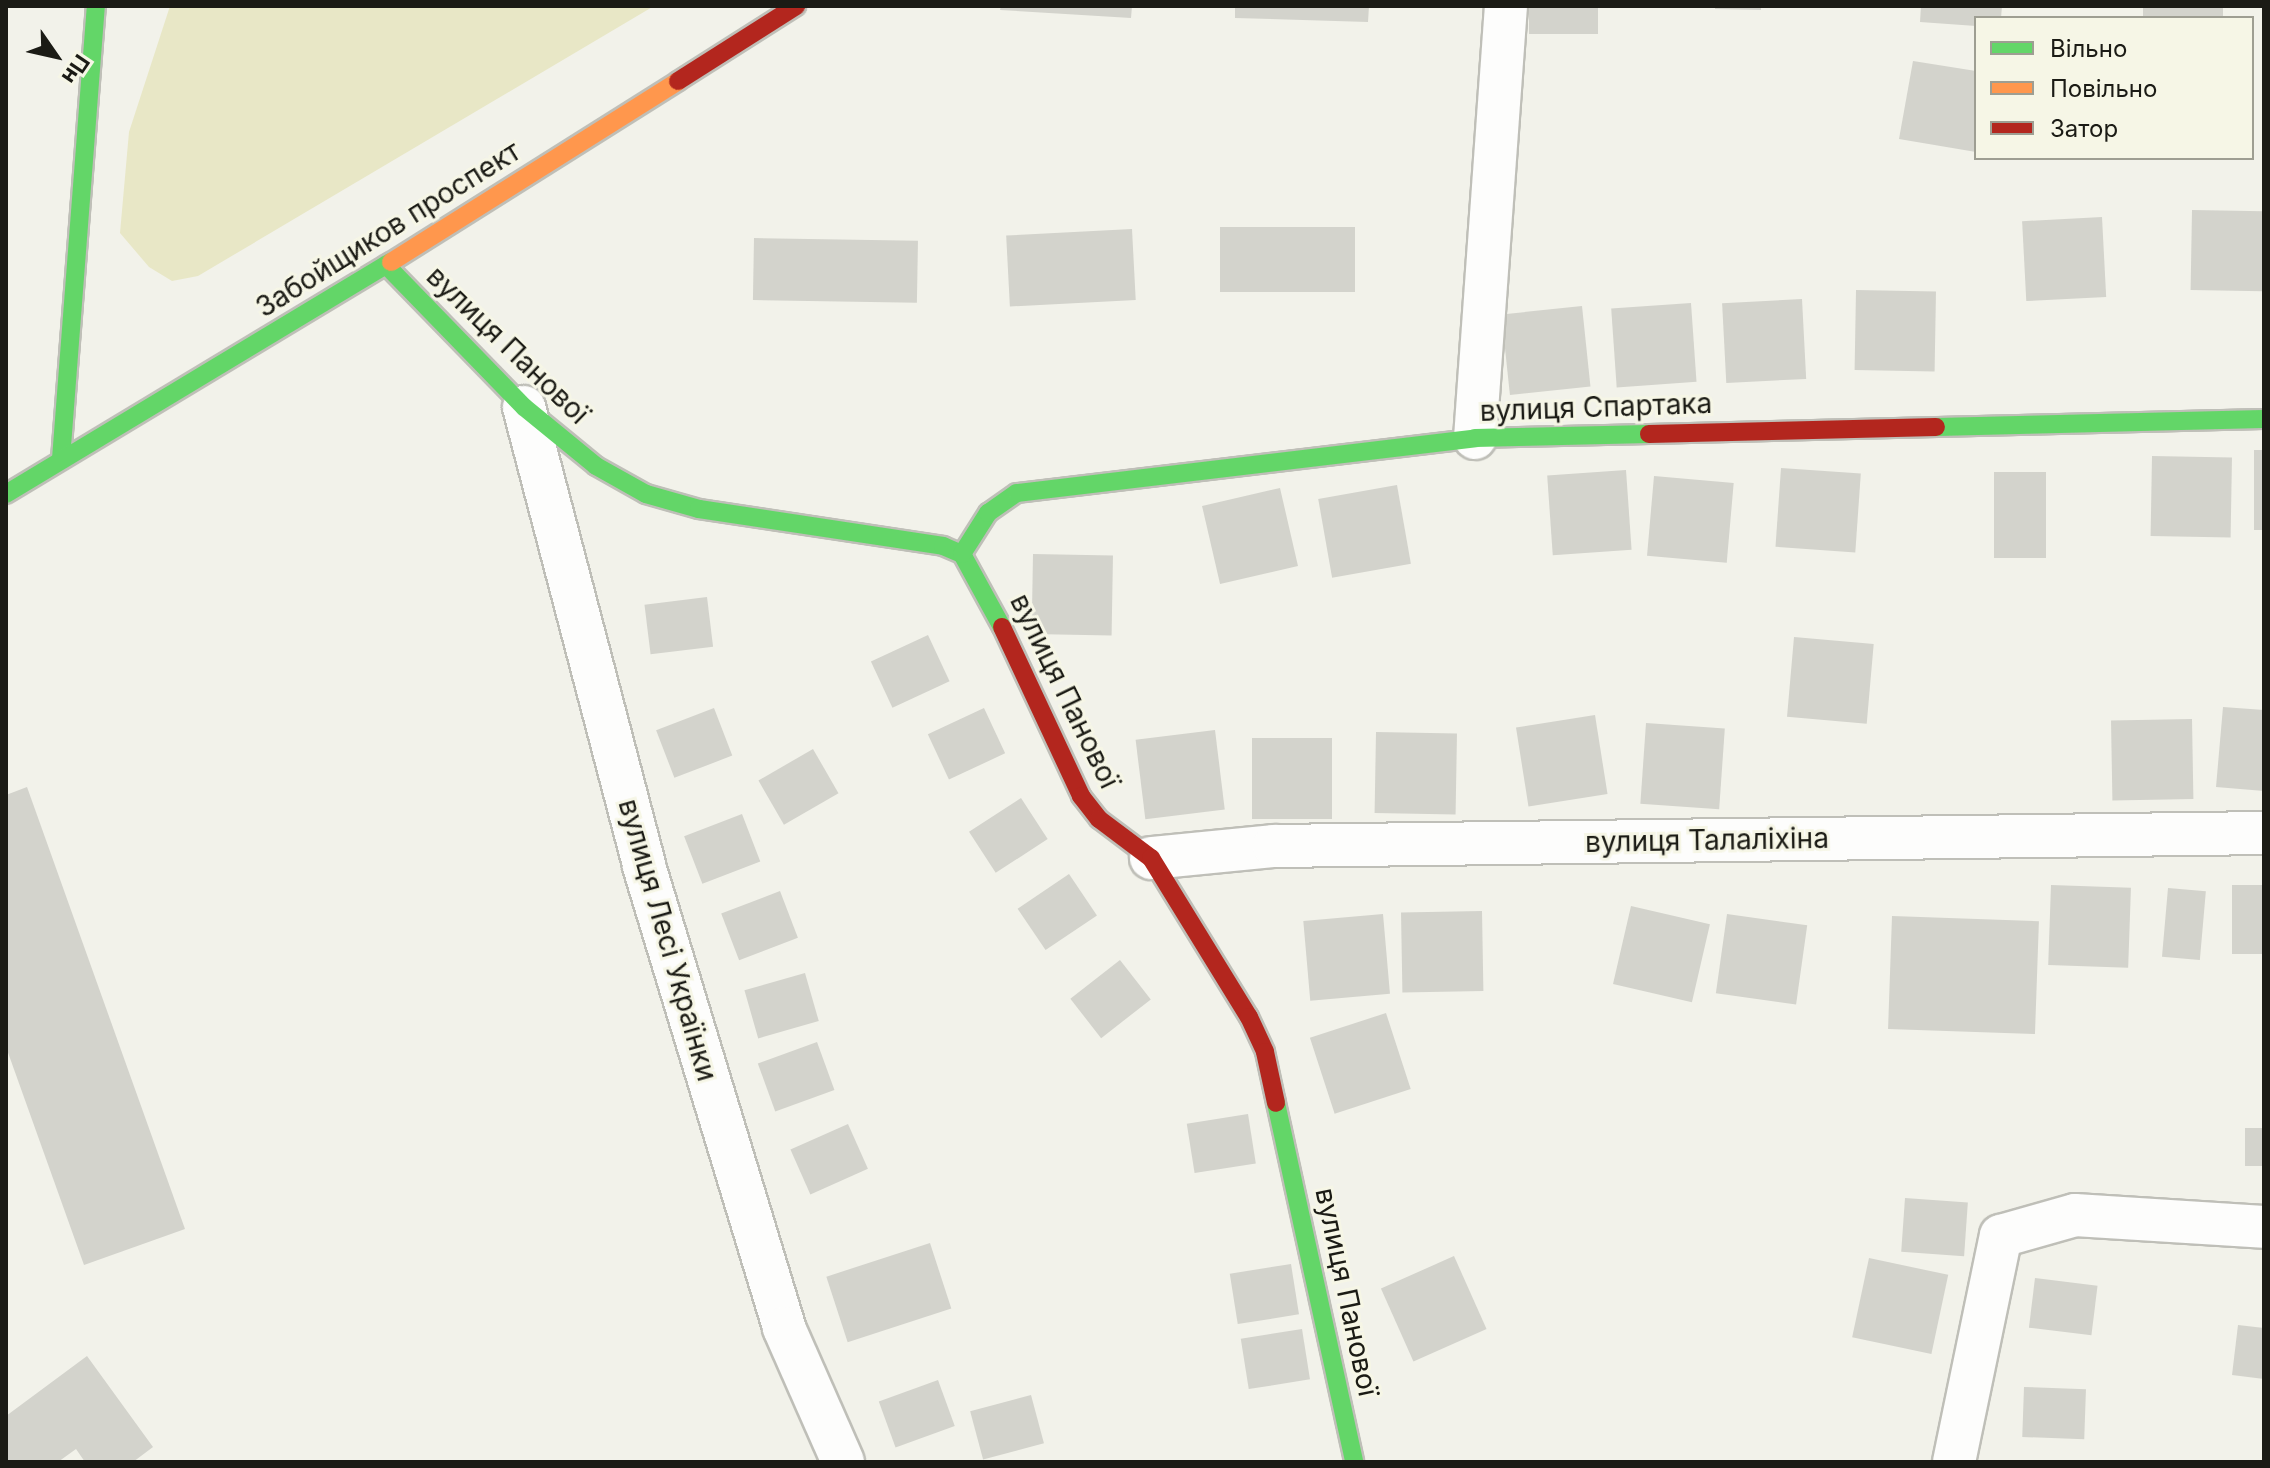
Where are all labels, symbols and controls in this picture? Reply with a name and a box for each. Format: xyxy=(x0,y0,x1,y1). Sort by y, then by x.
north arrow xyxy=(16,16,96,96)
legend xyxy=(1974,16,2254,160)
text: Вільно xyxy=(2050,34,2127,63)
text: Пн xyxy=(57,50,95,89)
text: Повільно xyxy=(2050,74,2157,103)
text: Затор xyxy=(2050,114,2118,143)
street label: Забойщиков проспект xyxy=(250,134,526,324)
street label: вулиця Панової xyxy=(420,259,596,431)
street label: вулиця Спартака xyxy=(1479,386,1713,428)
street label: вулиця Панової xyxy=(1003,588,1127,794)
street label: вулиця Лесі Українки xyxy=(612,795,724,1085)
street label: вулиця Талаліхіна xyxy=(1585,821,1829,859)
street label: вулиця Панової xyxy=(1308,1185,1386,1399)

